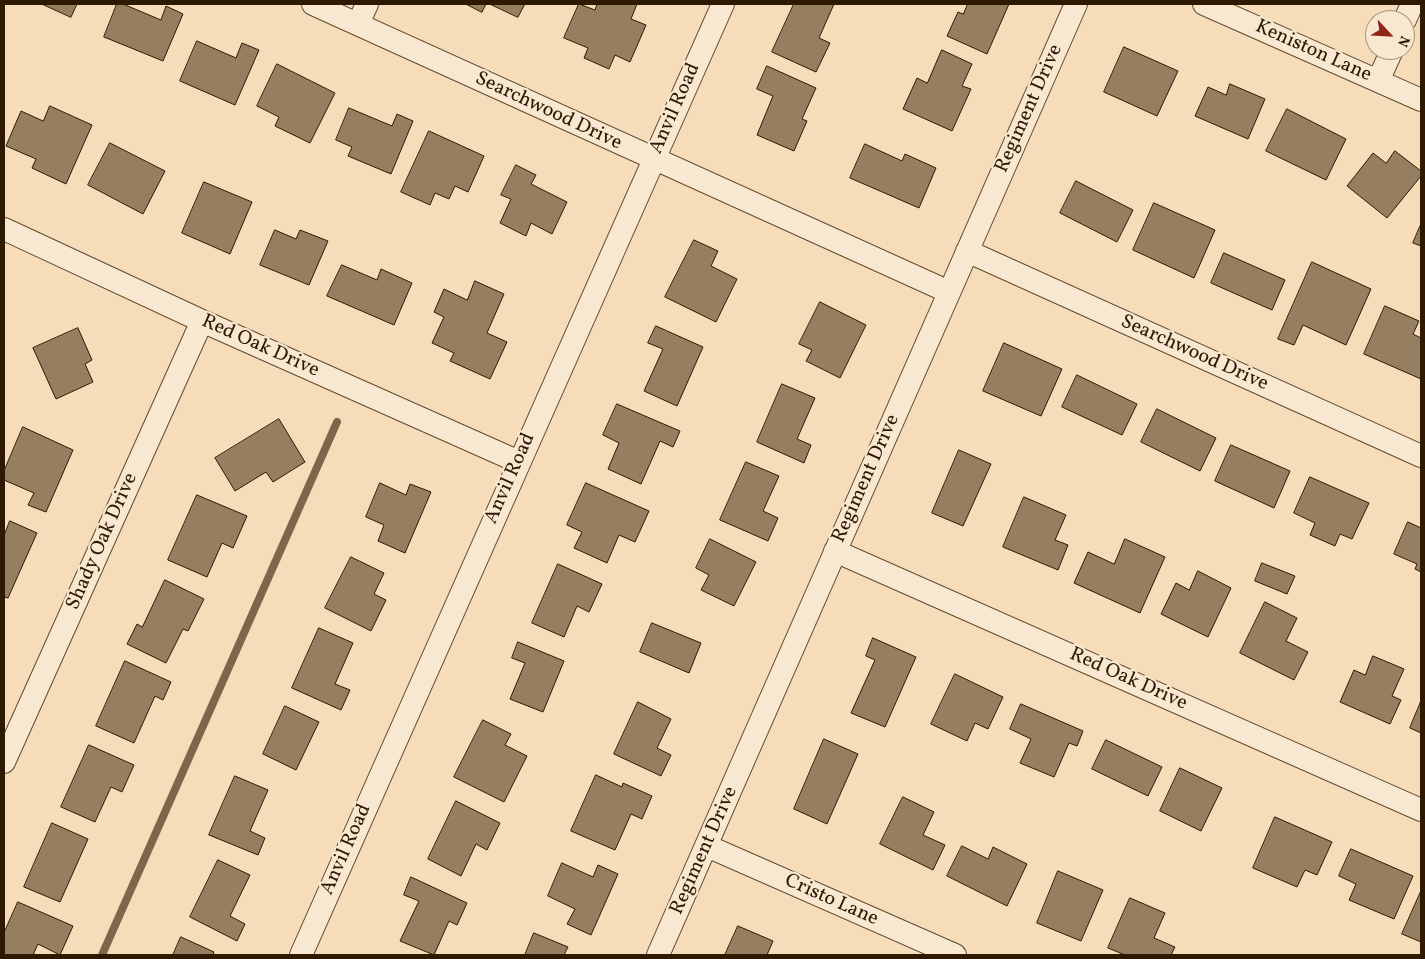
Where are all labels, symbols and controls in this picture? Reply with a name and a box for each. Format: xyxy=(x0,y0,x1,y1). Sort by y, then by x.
north arrow xyxy=(1365,10,1415,60)
street label: Keniston Lane xyxy=(1251,16,1375,88)
text: N xyxy=(1392,32,1414,50)
street label: Regiment Drive xyxy=(991,41,1069,177)
street label: Anvil Road xyxy=(645,60,707,158)
street label: Searchwood Drive xyxy=(471,68,625,156)
street label: Red Oak Drive xyxy=(197,310,323,384)
street label: Searchwood Drive xyxy=(1116,311,1272,397)
street label: Regiment Drive xyxy=(828,411,906,547)
street label: Anvil Road xyxy=(480,430,542,528)
street label: Shady Oak Drive xyxy=(62,470,144,614)
street label: Red Oak Drive xyxy=(1065,643,1191,717)
street label: Regiment Drive xyxy=(666,783,744,919)
street label: Anvil Road xyxy=(316,801,378,899)
street label: Cristo Lane xyxy=(780,870,882,932)

